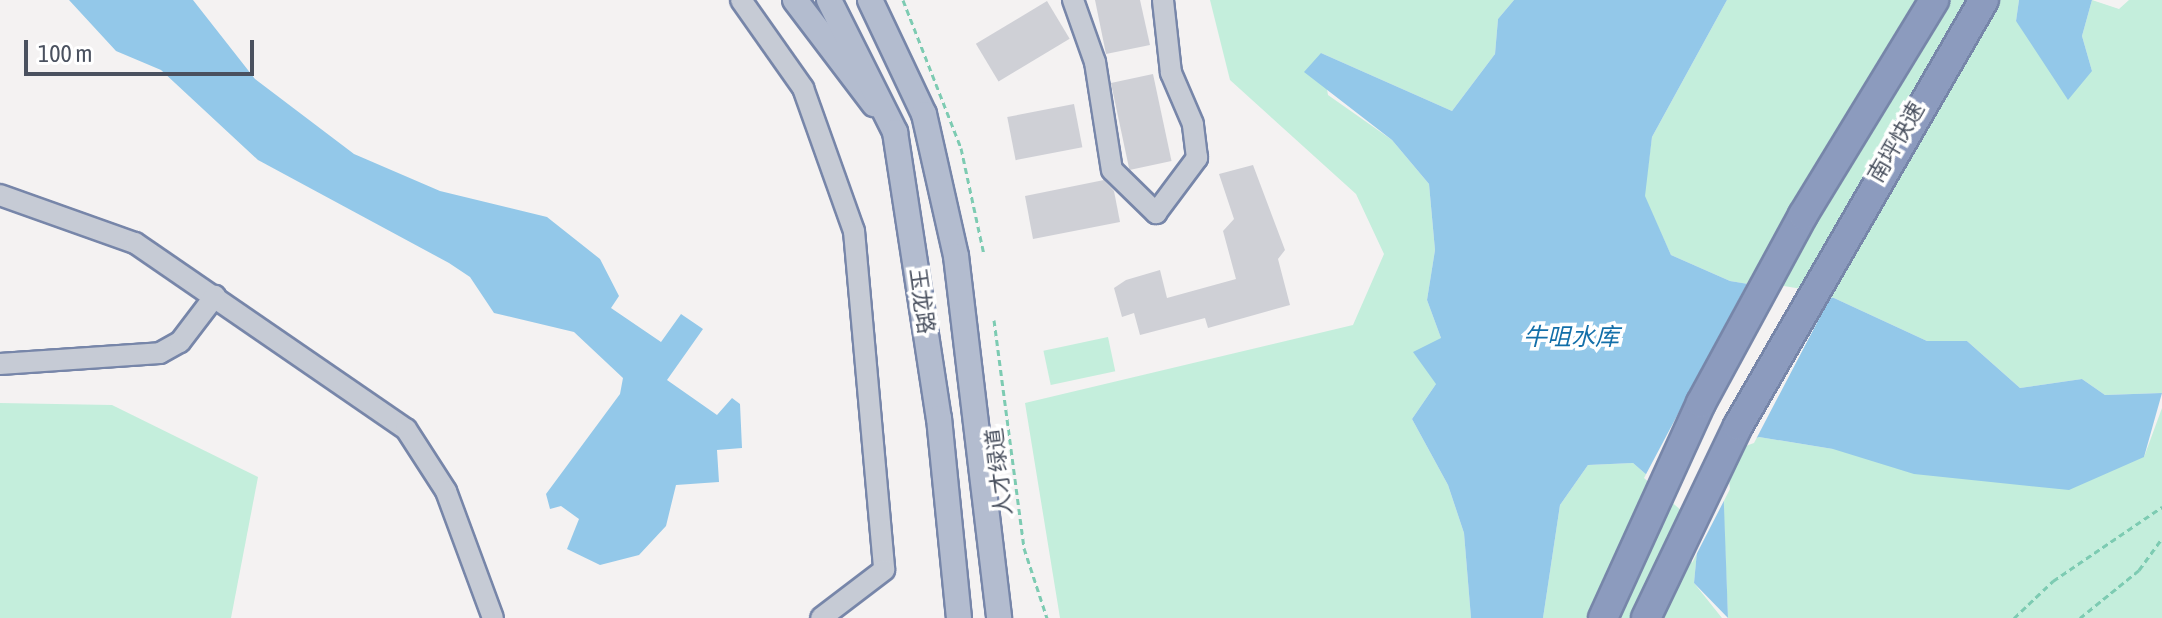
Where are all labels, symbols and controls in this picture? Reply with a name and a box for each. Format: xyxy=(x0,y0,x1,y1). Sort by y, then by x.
scale bar xyxy=(28,24,258,74)
text: 100 m xyxy=(38,40,92,67)
street label: 南坪快速 xyxy=(1863,97,1929,187)
street label: 玉龙路 xyxy=(904,266,940,336)
water label: 牛咀水库 xyxy=(1523,323,1619,351)
street label: 人才绿道 xyxy=(981,427,1017,517)

